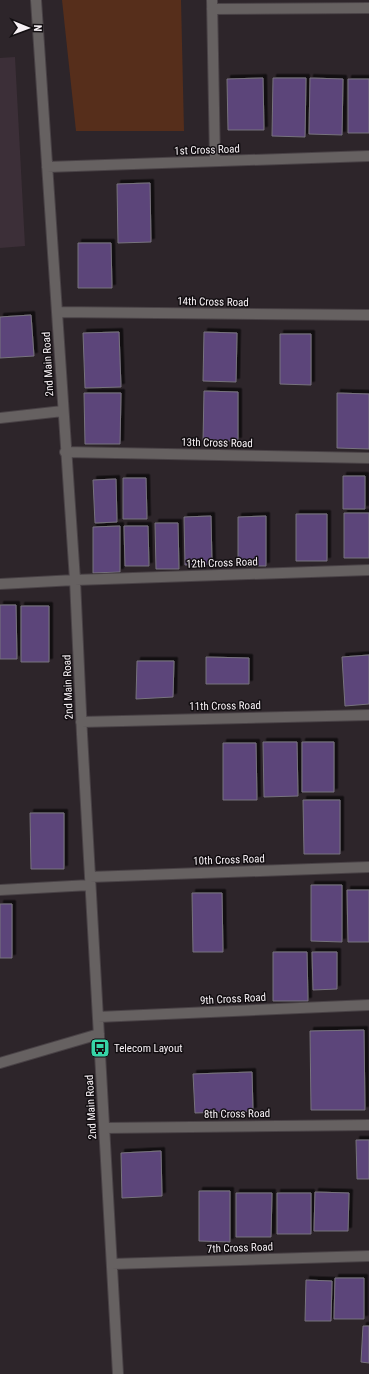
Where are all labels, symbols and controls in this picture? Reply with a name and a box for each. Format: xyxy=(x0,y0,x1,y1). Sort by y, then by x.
north arrow xyxy=(8,8,48,48)
text: N xyxy=(31,25,44,32)
street label: 1st Cross Road xyxy=(174,142,240,158)
street label: 14th Cross Road xyxy=(177,295,249,309)
street label: 2nd Main Road xyxy=(40,331,56,397)
street label: 13th Cross Road xyxy=(181,436,253,450)
street label: 12th Cross Road xyxy=(186,555,258,571)
street label: 2nd Main Road xyxy=(60,654,76,720)
street label: 11th Cross Road xyxy=(189,699,261,713)
street label: 10th Cross Road xyxy=(193,852,265,868)
street label: 9th Cross Road xyxy=(200,991,266,1007)
bus stop icon: Telecom Layout xyxy=(89,1037,111,1059)
place label: Telecom Layout xyxy=(114,1042,182,1055)
street label: 2nd Main Road xyxy=(83,1074,99,1140)
street label: 8th Cross Road xyxy=(204,1107,270,1121)
street label: 7th Cross Road xyxy=(207,1240,273,1256)

